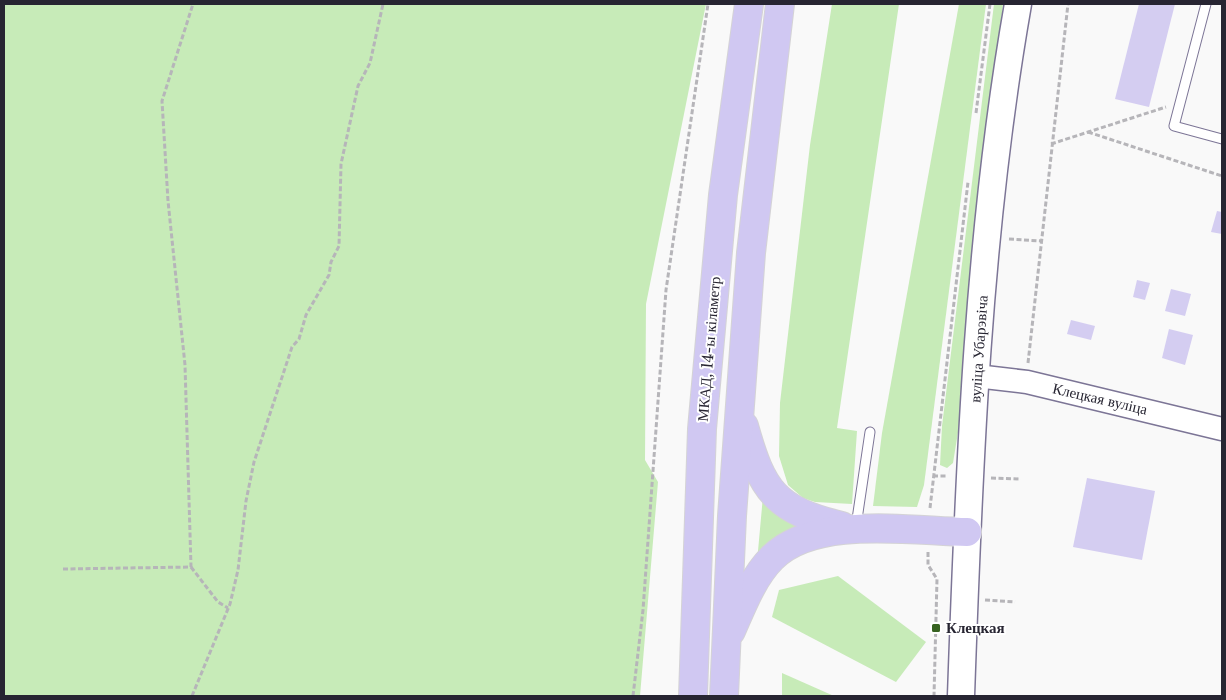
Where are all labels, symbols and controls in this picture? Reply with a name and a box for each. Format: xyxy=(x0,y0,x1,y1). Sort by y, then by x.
street label: МКАД, 14-ы кіламетр xyxy=(693,276,724,422)
street label: вуліца Убарэвіча xyxy=(965,294,992,403)
street label: Клецкая вуліца xyxy=(1051,378,1150,419)
place label: Клецкая xyxy=(946,618,1005,637)
marker: Клецкая xyxy=(930,622,942,634)

